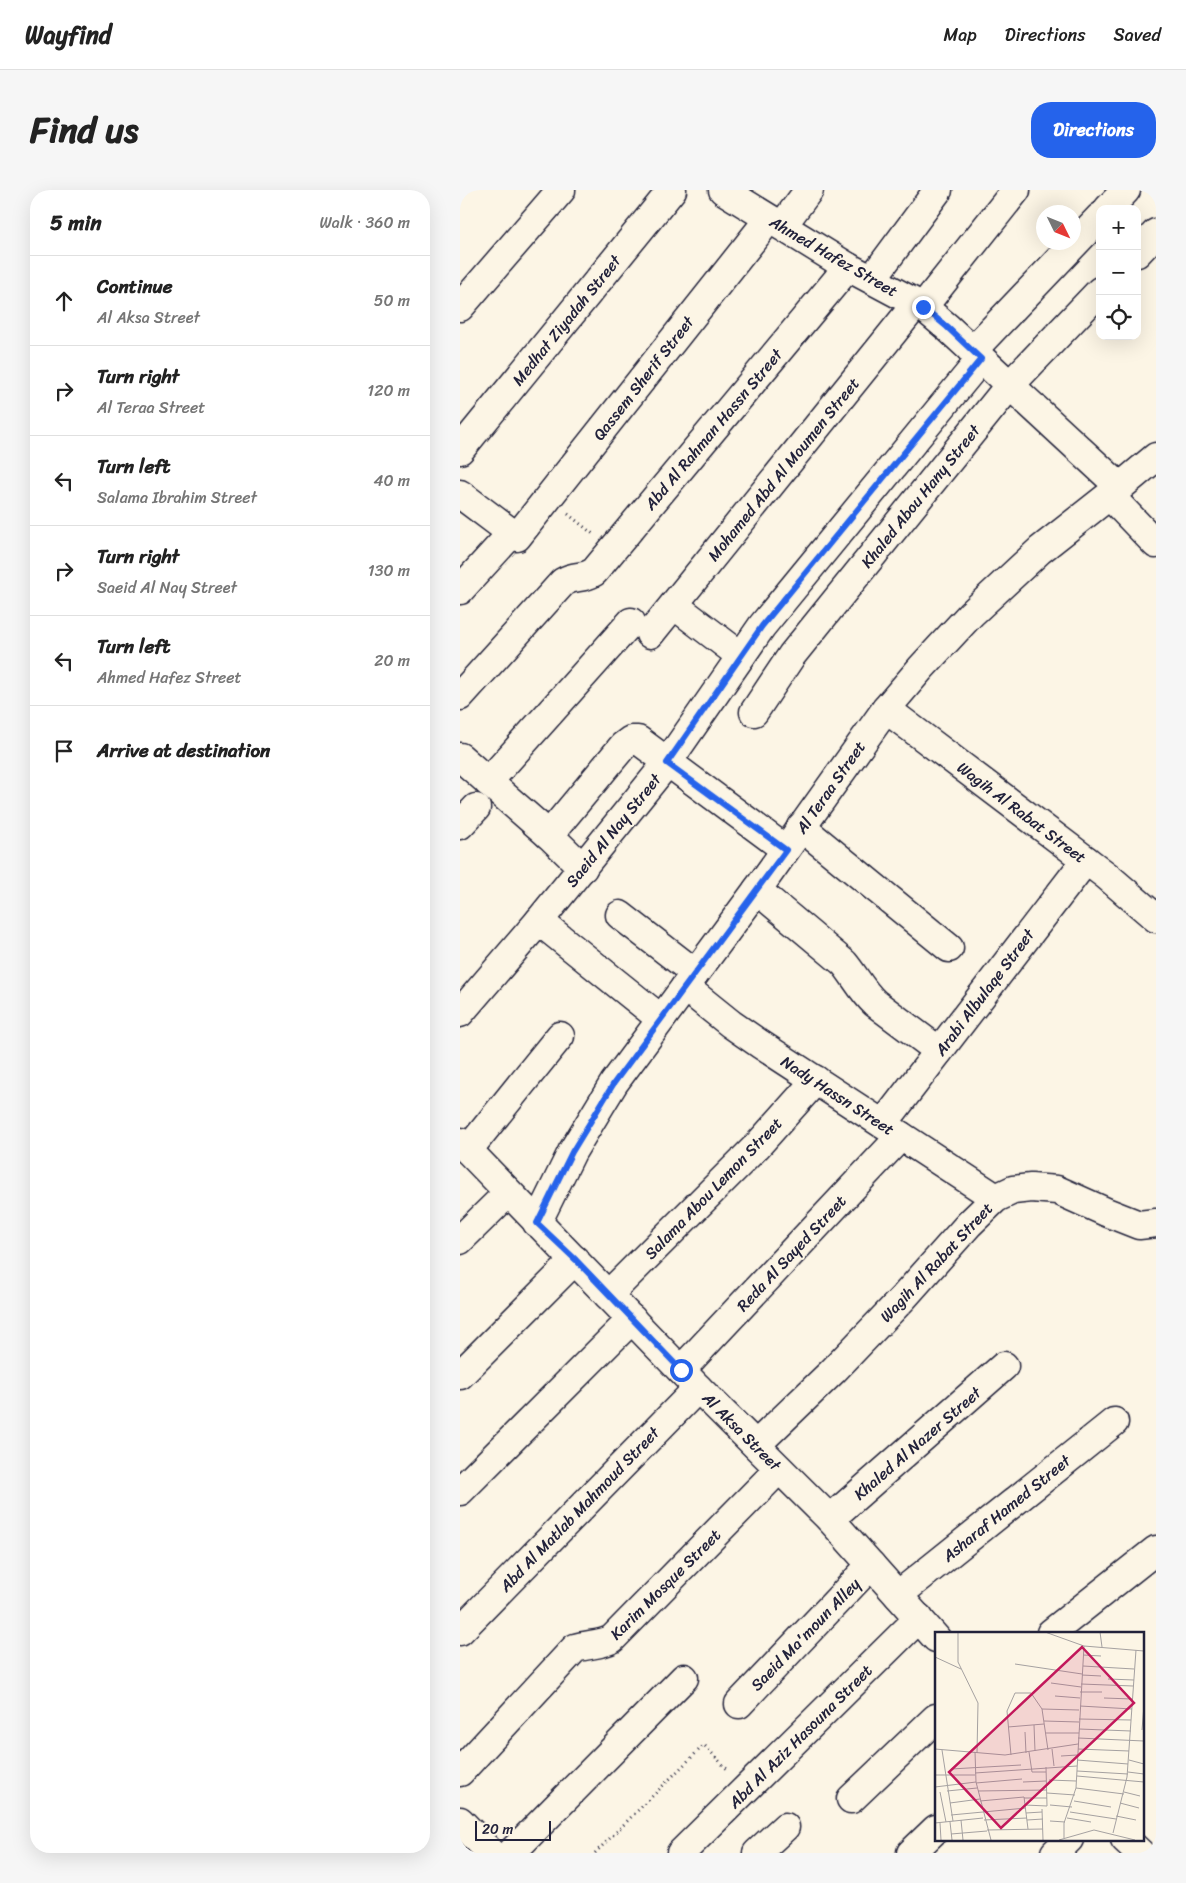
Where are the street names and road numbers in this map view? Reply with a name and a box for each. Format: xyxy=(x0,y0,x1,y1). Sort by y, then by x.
street label: Ahmed Hafez Street xyxy=(763,207,904,305)
street label: Medhat Ziyadah Street xyxy=(504,248,629,392)
street label: Qassem Sherif Street xyxy=(585,309,702,447)
street label: Abd Al Rahman Hassn Street xyxy=(636,342,790,517)
street label: Mohamed Abd Al Moumen Street xyxy=(700,371,867,568)
street label: Khaled Abou Hany Street xyxy=(853,417,988,575)
street label: Al Teraa Street xyxy=(787,735,873,841)
street label: Wagih Al Rabat Street xyxy=(951,754,1093,871)
street label: Saeid Al Nay Street xyxy=(558,766,669,894)
street label: Arabi Albulaqe Street xyxy=(926,922,1042,1063)
street label: Nady Hassn Street xyxy=(775,1048,901,1143)
street label: Salama Abou Lemon Street xyxy=(637,1110,790,1267)
street label: Reda Al Sayed Street xyxy=(729,1188,854,1319)
street label: Wagih Al Rabat Street xyxy=(872,1195,1000,1329)
street label: Khaled Al Nazer Street xyxy=(847,1379,989,1508)
street label: Al Aksa Street xyxy=(694,1384,789,1478)
street label: Abd Al Matlab Mahmoud Street xyxy=(491,1419,667,1600)
street label: Asharaf Hamed Street xyxy=(935,1447,1077,1570)
street label: Karim Mosque Street xyxy=(603,1522,728,1647)
street label: Saeid Ma'moun Alley xyxy=(743,1570,868,1698)
street label: Abd Al Aziz Hasouna Street xyxy=(720,1657,880,1816)

